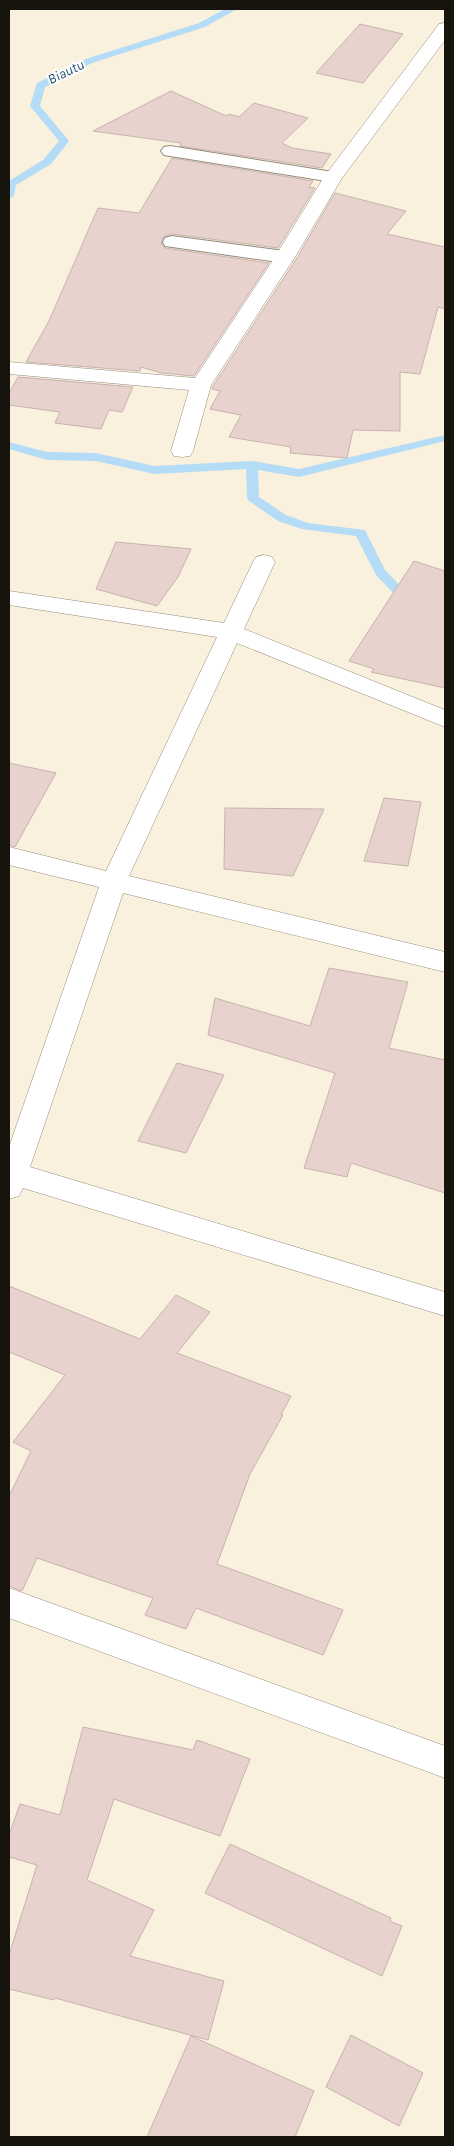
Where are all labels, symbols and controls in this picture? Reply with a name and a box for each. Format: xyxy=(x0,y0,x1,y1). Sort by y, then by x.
water label: Biautu xyxy=(45,56,87,88)

